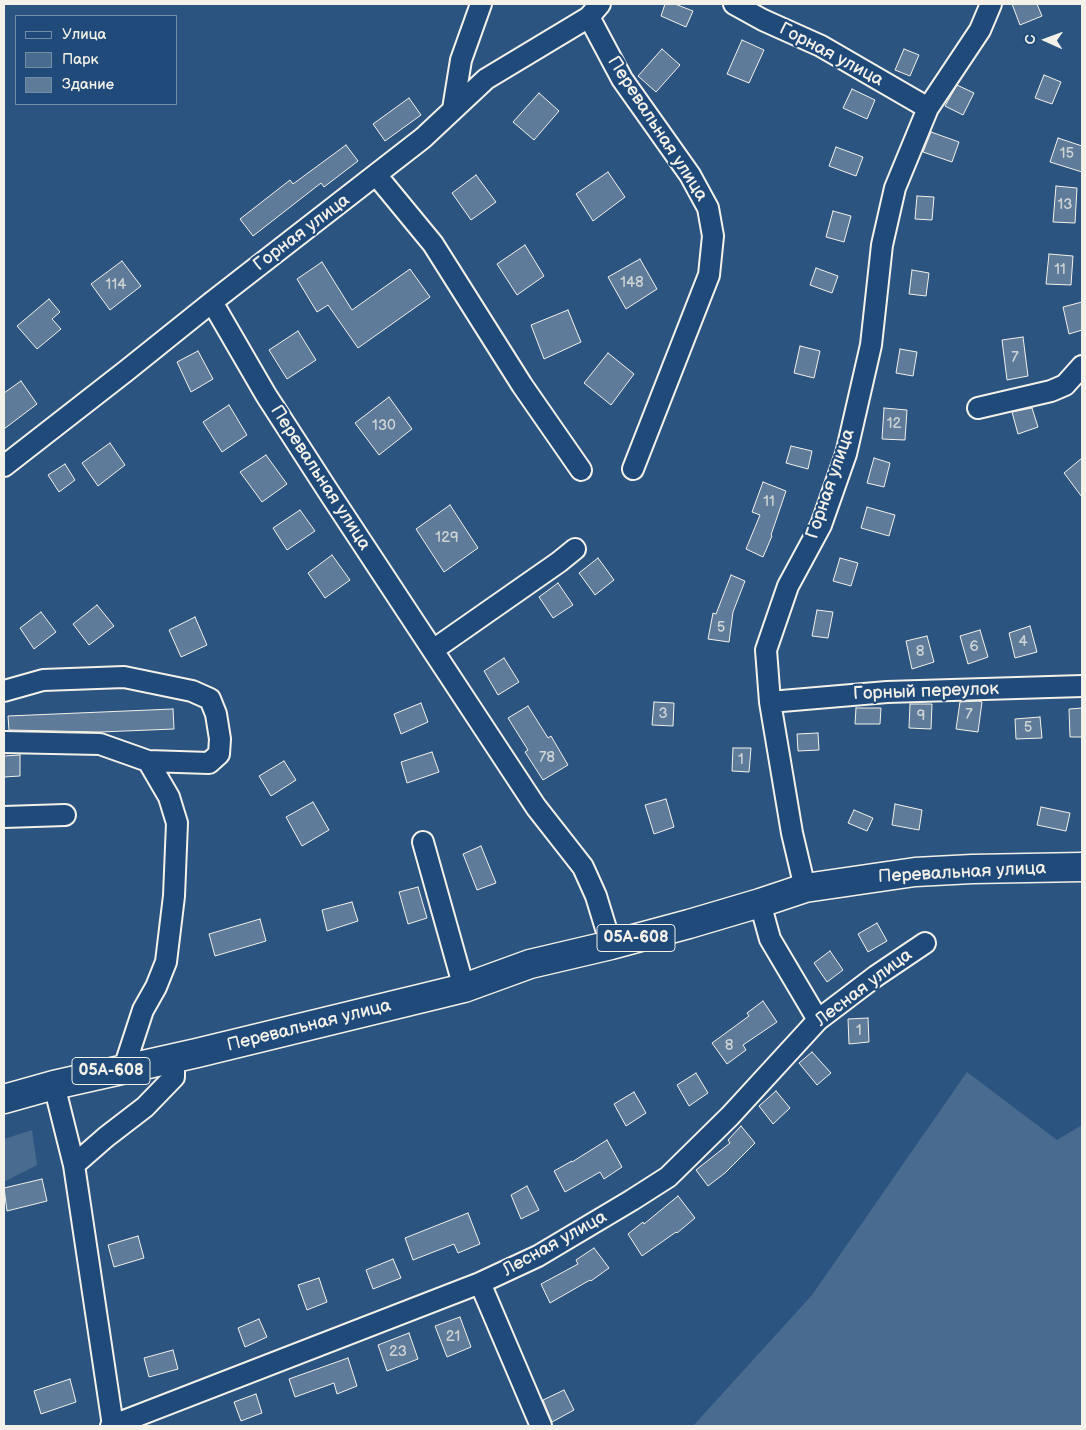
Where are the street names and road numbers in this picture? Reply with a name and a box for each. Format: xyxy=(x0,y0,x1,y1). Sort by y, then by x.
street label: Горная улица xyxy=(775,18,887,92)
street label: Перевальная улица xyxy=(602,53,712,205)
street label: Горная улица xyxy=(250,190,354,276)
street label: Перевальная улица xyxy=(265,402,375,554)
street label: Горная улица xyxy=(802,426,860,542)
street label: Горный переулок xyxy=(853,679,999,705)
street label: Перевальная улица xyxy=(877,858,1047,888)
road number: 05А-608 xyxy=(597,924,675,951)
street label: Лесная улица xyxy=(811,945,917,1031)
street label: Перевальная улица xyxy=(225,995,393,1057)
road number: 05А-608 xyxy=(72,1058,150,1084)
street label: Лесная улица xyxy=(499,1206,611,1282)

